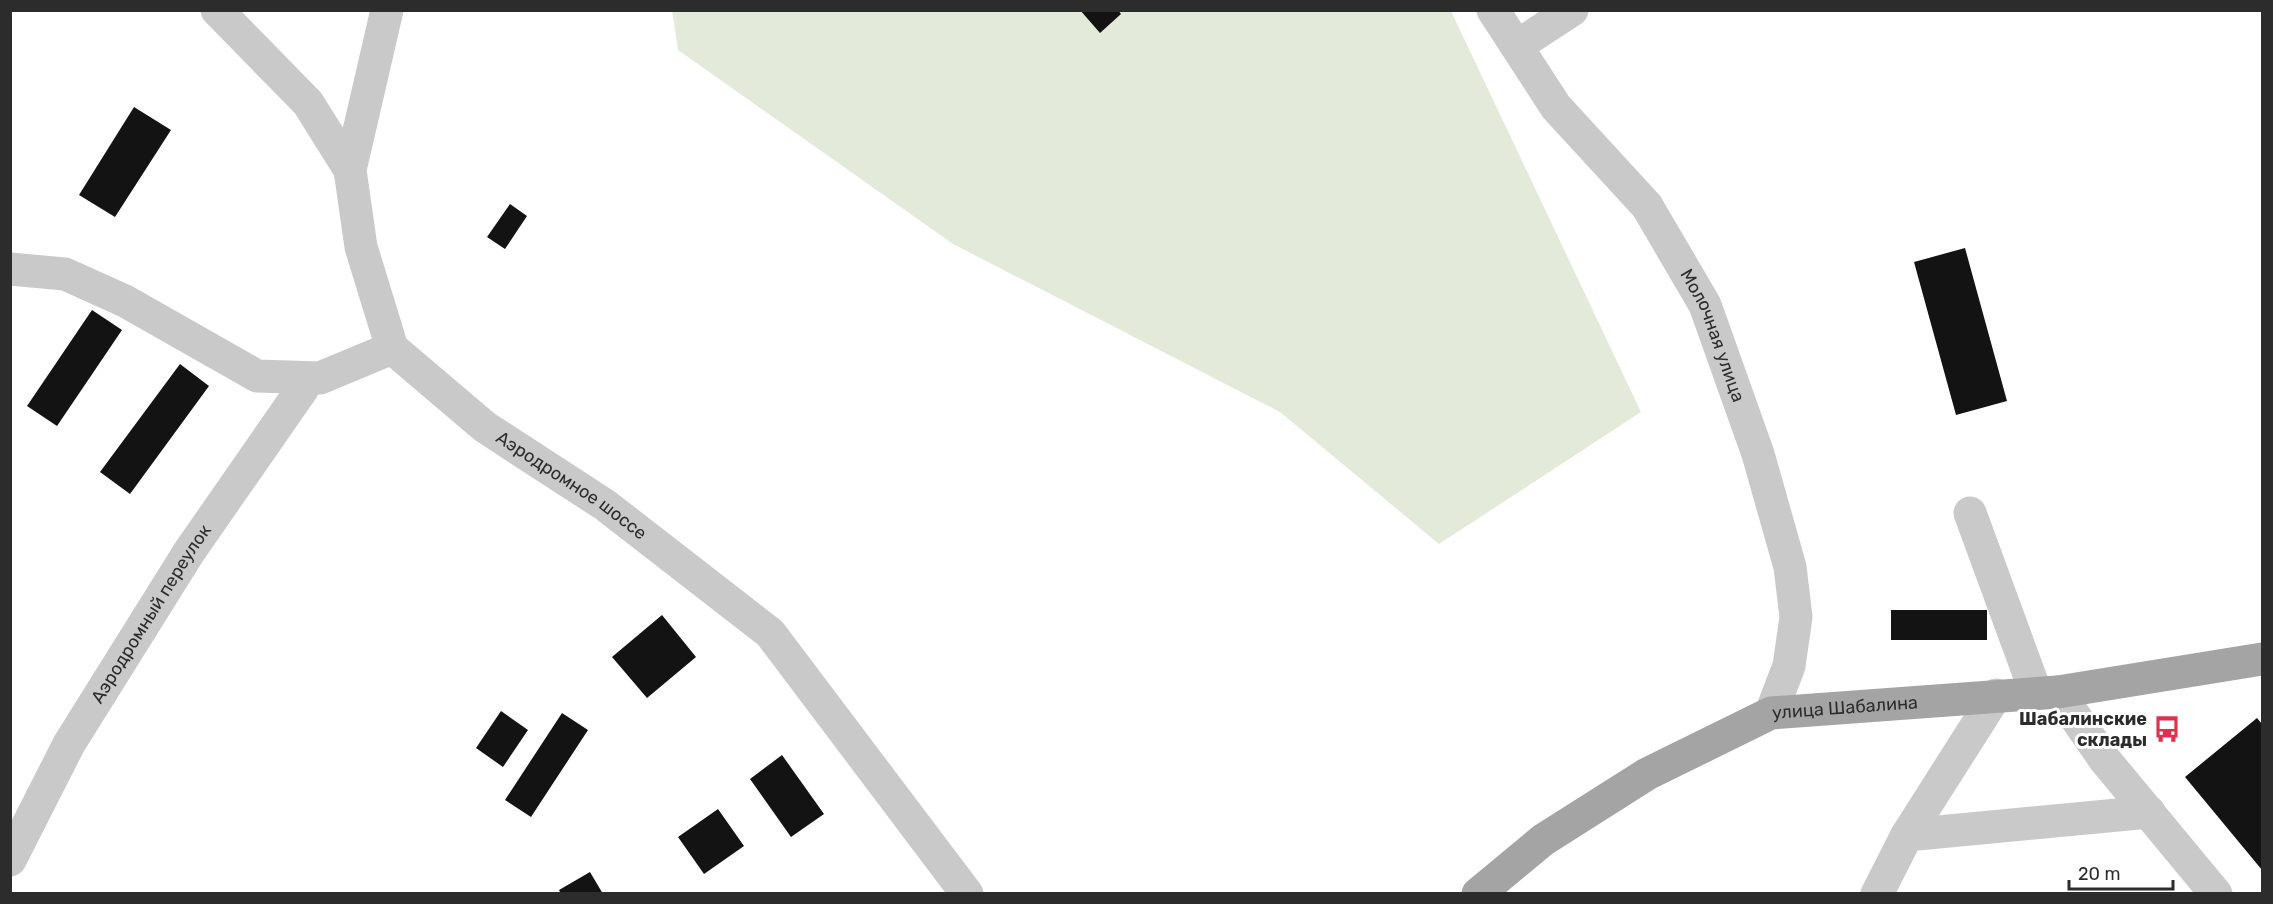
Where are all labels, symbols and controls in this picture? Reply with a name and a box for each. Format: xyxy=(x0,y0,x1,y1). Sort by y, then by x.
street label: Молочная улица xyxy=(1675,265,1750,405)
street label: Аэродромное шоссе xyxy=(492,426,651,544)
street label: Аэродромный переулок xyxy=(86,520,216,707)
street label: улица Шабалина xyxy=(1771,691,1919,724)
place label: Шабалинские склады xyxy=(2019,708,2147,751)
bus stop icon: Шабалинские склады xyxy=(2152,714,2182,744)
scale bar xyxy=(2069,853,2172,891)
text: 20 m xyxy=(2078,863,2120,885)

